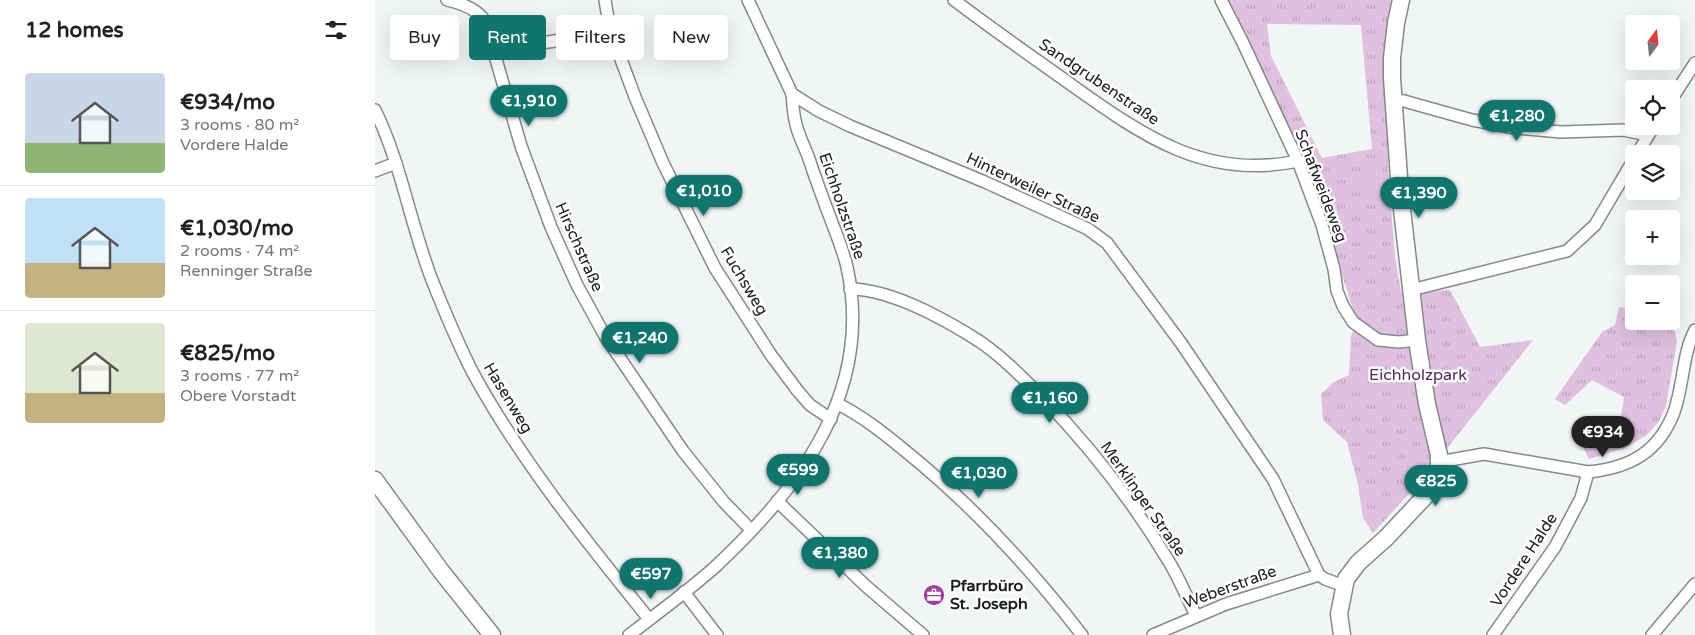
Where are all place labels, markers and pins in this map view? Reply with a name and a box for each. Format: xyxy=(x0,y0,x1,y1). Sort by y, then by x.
pin: €1,910 xyxy=(488,84,570,127)
pin: €1,280 xyxy=(1476,100,1558,142)
pin: €1,010 xyxy=(663,174,745,217)
pin: €1,390 xyxy=(1378,176,1460,219)
pin: €1,240 xyxy=(599,322,681,364)
pin: €1,160 xyxy=(1009,382,1091,424)
pin: €934 xyxy=(1573,416,1633,458)
pin: €599 xyxy=(768,454,828,496)
pin: €1,030 xyxy=(938,456,1020,499)
pin: €825 xyxy=(1406,464,1466,507)
pin: €1,380 xyxy=(799,536,881,579)
pin: €597 xyxy=(621,558,681,600)
place label: Pfarrbüro St. Joseph xyxy=(950,576,1028,614)
office icon: Pfarrbüro St. Joseph xyxy=(922,583,946,607)

